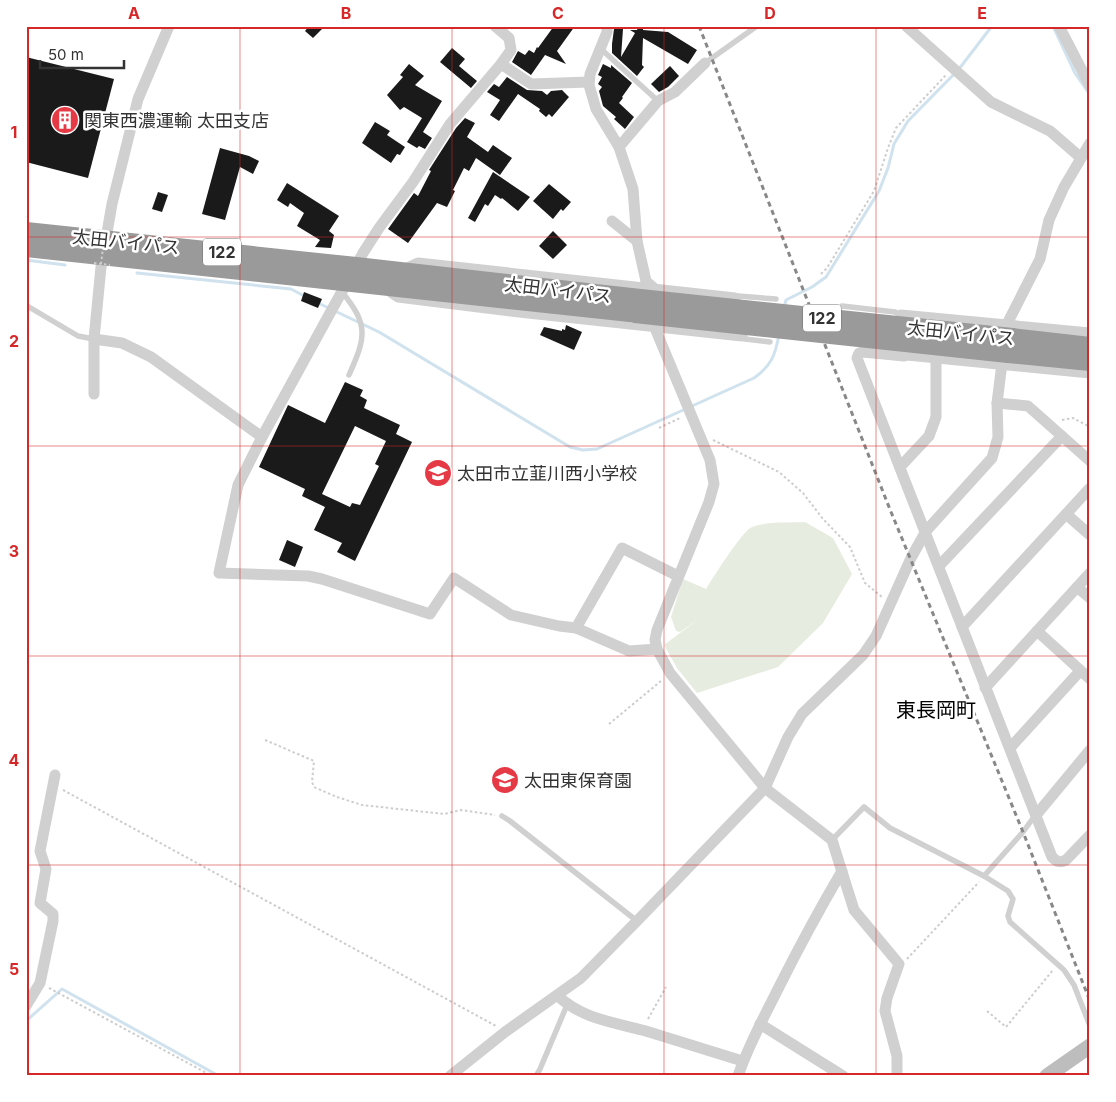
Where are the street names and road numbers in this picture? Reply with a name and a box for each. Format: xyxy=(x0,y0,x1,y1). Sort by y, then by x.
street label: 太田バイパス xyxy=(71,226,181,258)
road number: 122 xyxy=(203,238,241,266)
street label: 太田バイパス xyxy=(503,273,613,307)
road number: 122 xyxy=(803,304,841,332)
street label: 太田バイパス xyxy=(906,317,1016,349)

